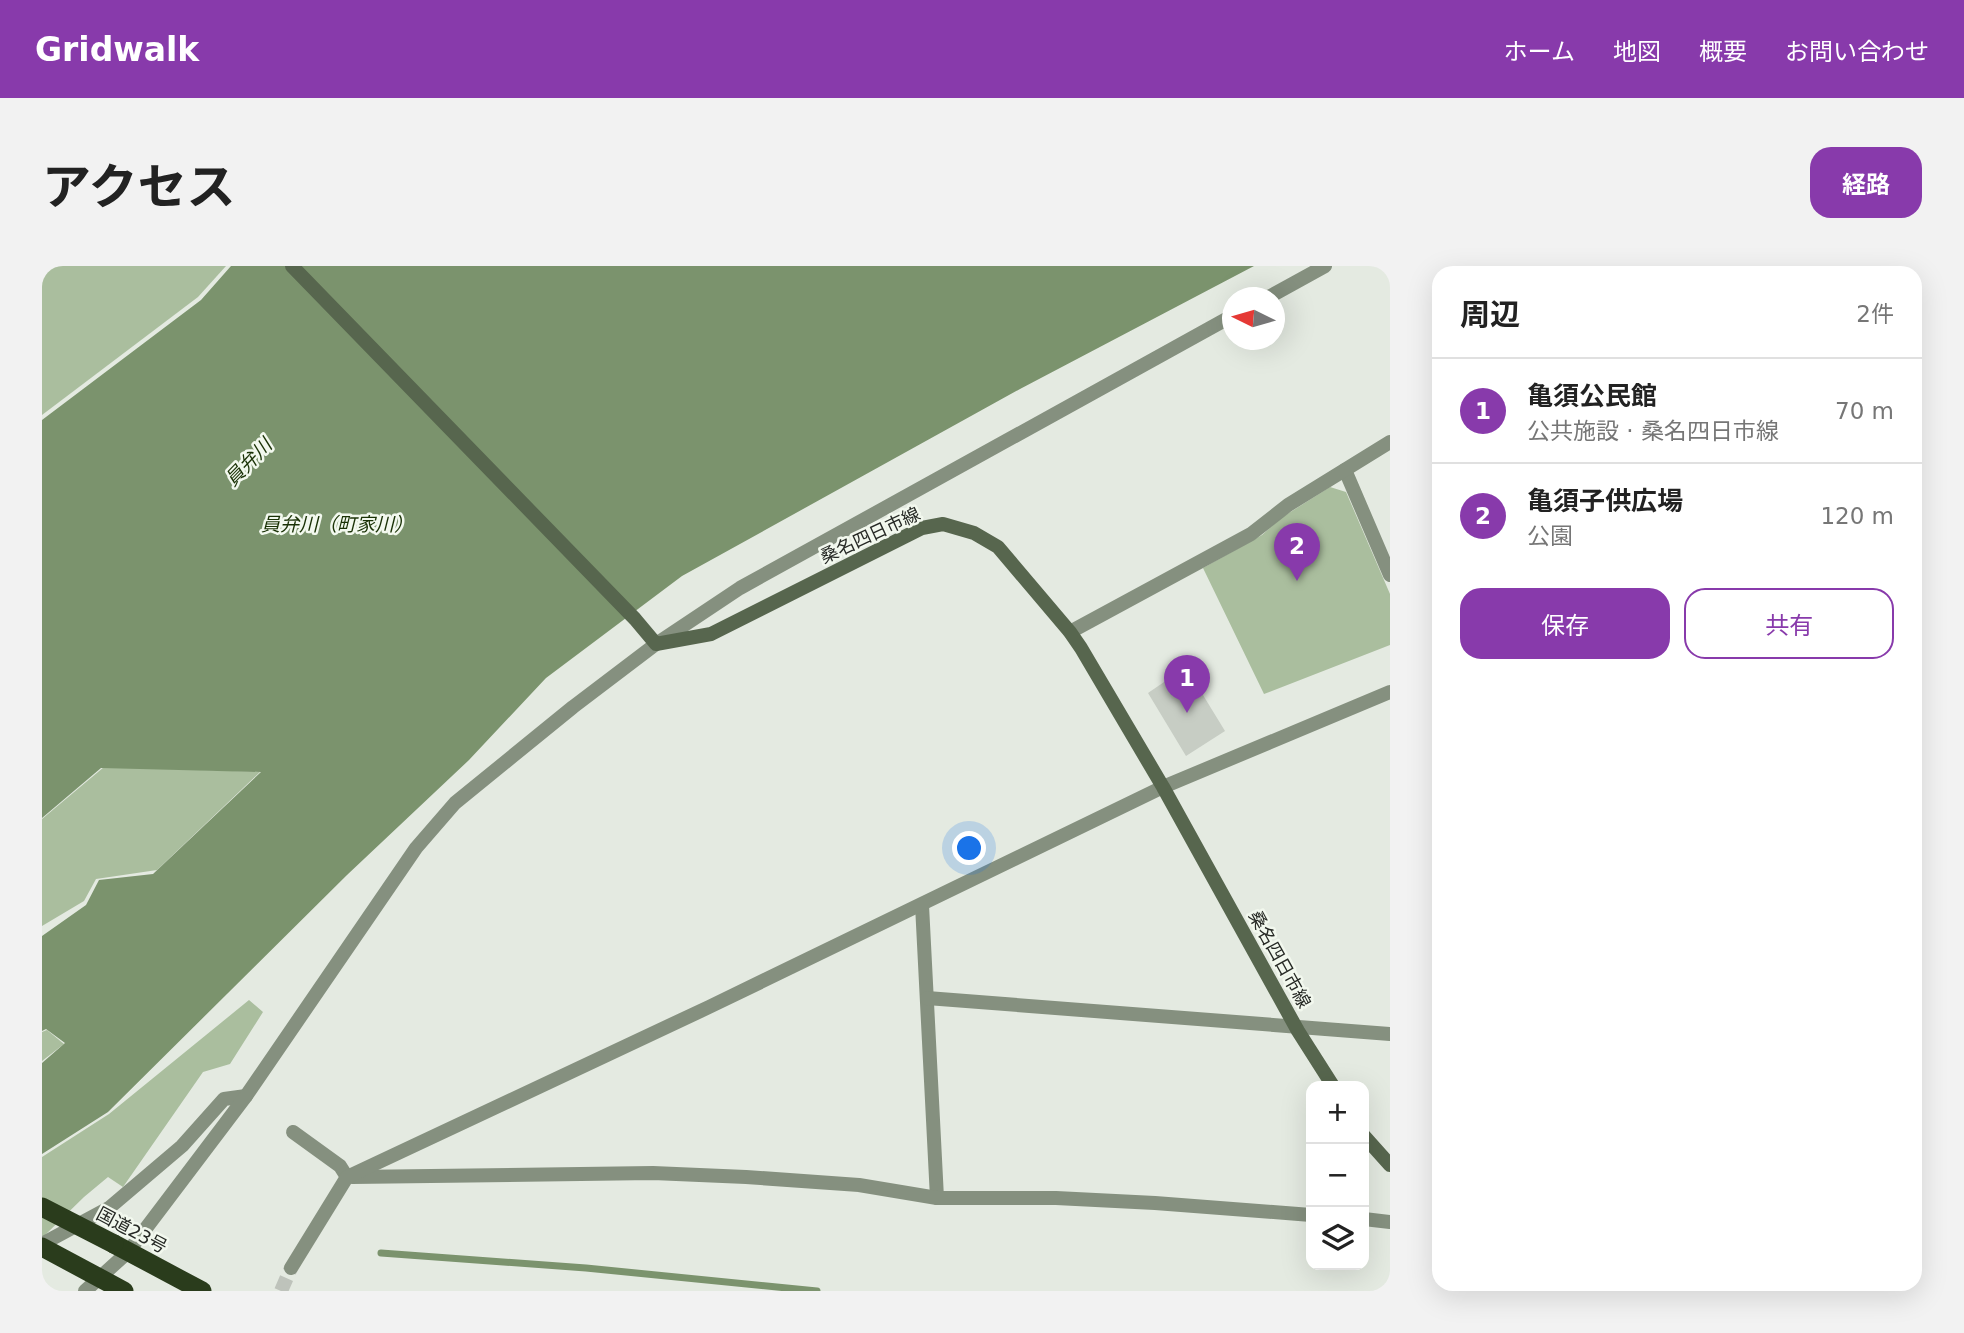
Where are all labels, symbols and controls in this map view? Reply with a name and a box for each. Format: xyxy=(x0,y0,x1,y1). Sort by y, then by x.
text: Gridwalk xyxy=(35,30,199,69)
text: ホーム xyxy=(1504,38,1575,66)
text: 地図 xyxy=(1613,38,1661,66)
text: 概要 xyxy=(1699,38,1747,66)
text: お問い合わせ xyxy=(1785,38,1929,66)
button: 経路 xyxy=(1810,147,1922,218)
text: アクセス xyxy=(42,159,236,216)
north arrow xyxy=(1222,287,1285,350)
text: 周辺 xyxy=(1460,297,1520,332)
text: 2件 xyxy=(1856,301,1894,327)
text: 亀須公民館 xyxy=(1527,381,1657,411)
text: 1 xyxy=(1475,398,1491,424)
text: 70 m xyxy=(1835,398,1894,424)
text: 公共施設 · 桑名四日市線 xyxy=(1527,418,1779,444)
water label: 員弁川 xyxy=(220,432,277,490)
text: 亀須子供広場 xyxy=(1527,486,1683,516)
street label: 桑名四日市線 xyxy=(817,503,923,567)
text: 2 xyxy=(1475,503,1491,529)
text: 120 m xyxy=(1820,503,1894,529)
water label: 員弁川（町家川） xyxy=(261,513,413,535)
pin: 2 xyxy=(1274,523,1320,581)
text: 公園 xyxy=(1527,523,1573,549)
button: 保存 xyxy=(1460,588,1670,659)
button: 共有 xyxy=(1684,588,1894,659)
pin: 1 xyxy=(1164,655,1210,713)
your location xyxy=(952,831,986,865)
street label: 桑名四日市線 xyxy=(1245,907,1315,1011)
map controls xyxy=(1306,1081,1369,1270)
button: + xyxy=(1306,1081,1369,1144)
button: − xyxy=(1306,1144,1369,1207)
street label: 国道23号 xyxy=(93,1203,171,1257)
button: layers xyxy=(1306,1207,1369,1270)

